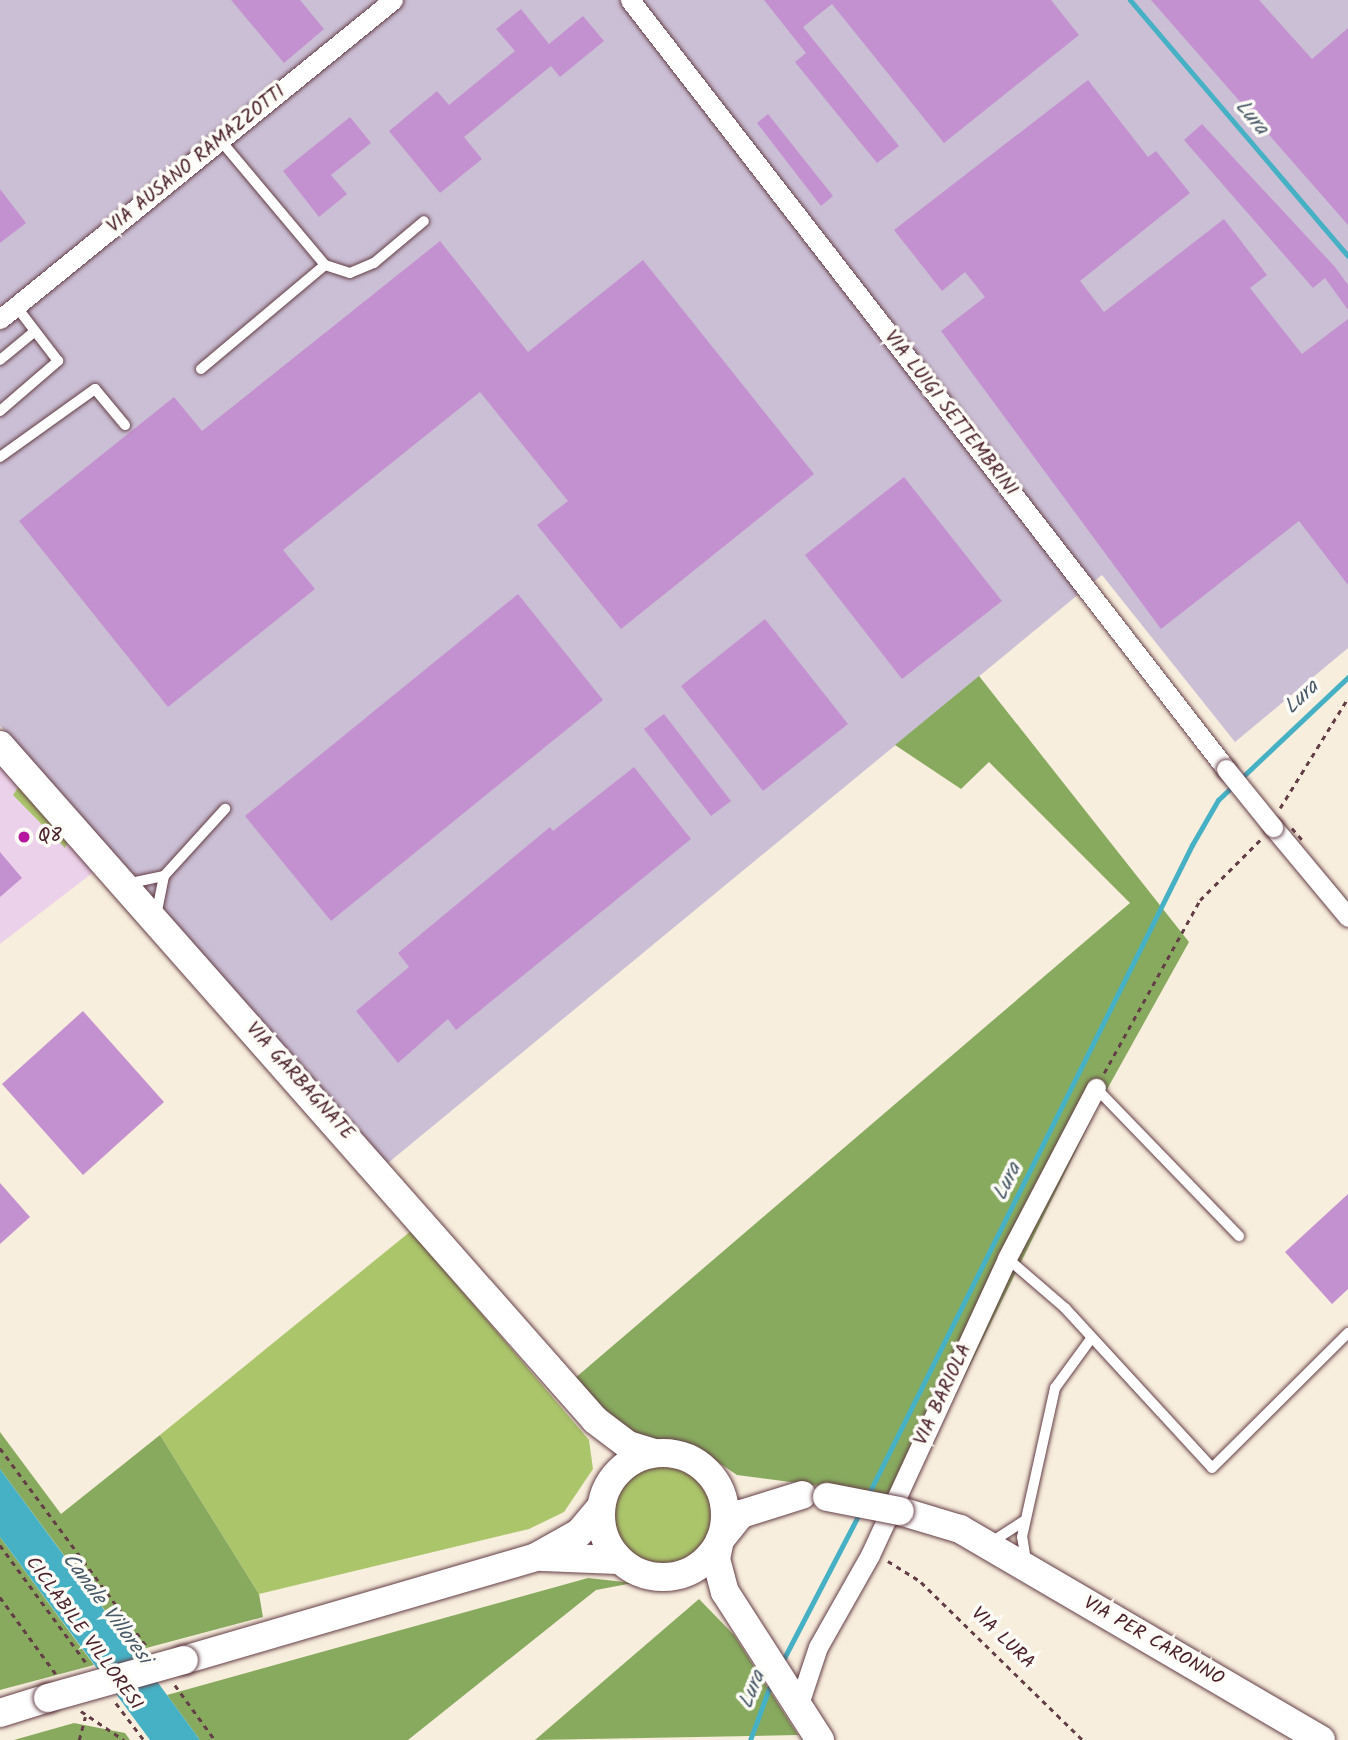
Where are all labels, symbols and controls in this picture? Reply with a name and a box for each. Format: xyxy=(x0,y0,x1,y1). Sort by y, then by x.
street label: VIA AUSANO RAMAZZOTTI xyxy=(103,81,291,239)
water label: Lura xyxy=(1229,95,1273,141)
street label: VIA LUIGI SETTEMBRINI xyxy=(878,327,1022,501)
water label: Lura xyxy=(1279,676,1325,720)
place label: Q8 xyxy=(38,826,62,848)
marker: Q8 xyxy=(16,829,32,845)
street label: VIA GARBAGNATE xyxy=(240,1018,358,1146)
water label: Lura xyxy=(988,1159,1028,1205)
street label: VIA BARIOLA xyxy=(911,1341,977,1449)
water label: Canale Villoresi xyxy=(56,1548,156,1670)
street label: CICLABILE VILLORESI xyxy=(20,1553,146,1715)
street label: VIA PER CARONNO xyxy=(1079,1593,1227,1691)
street label: VIA LURA xyxy=(965,1603,1039,1675)
water label: Lura xyxy=(734,1667,772,1713)

